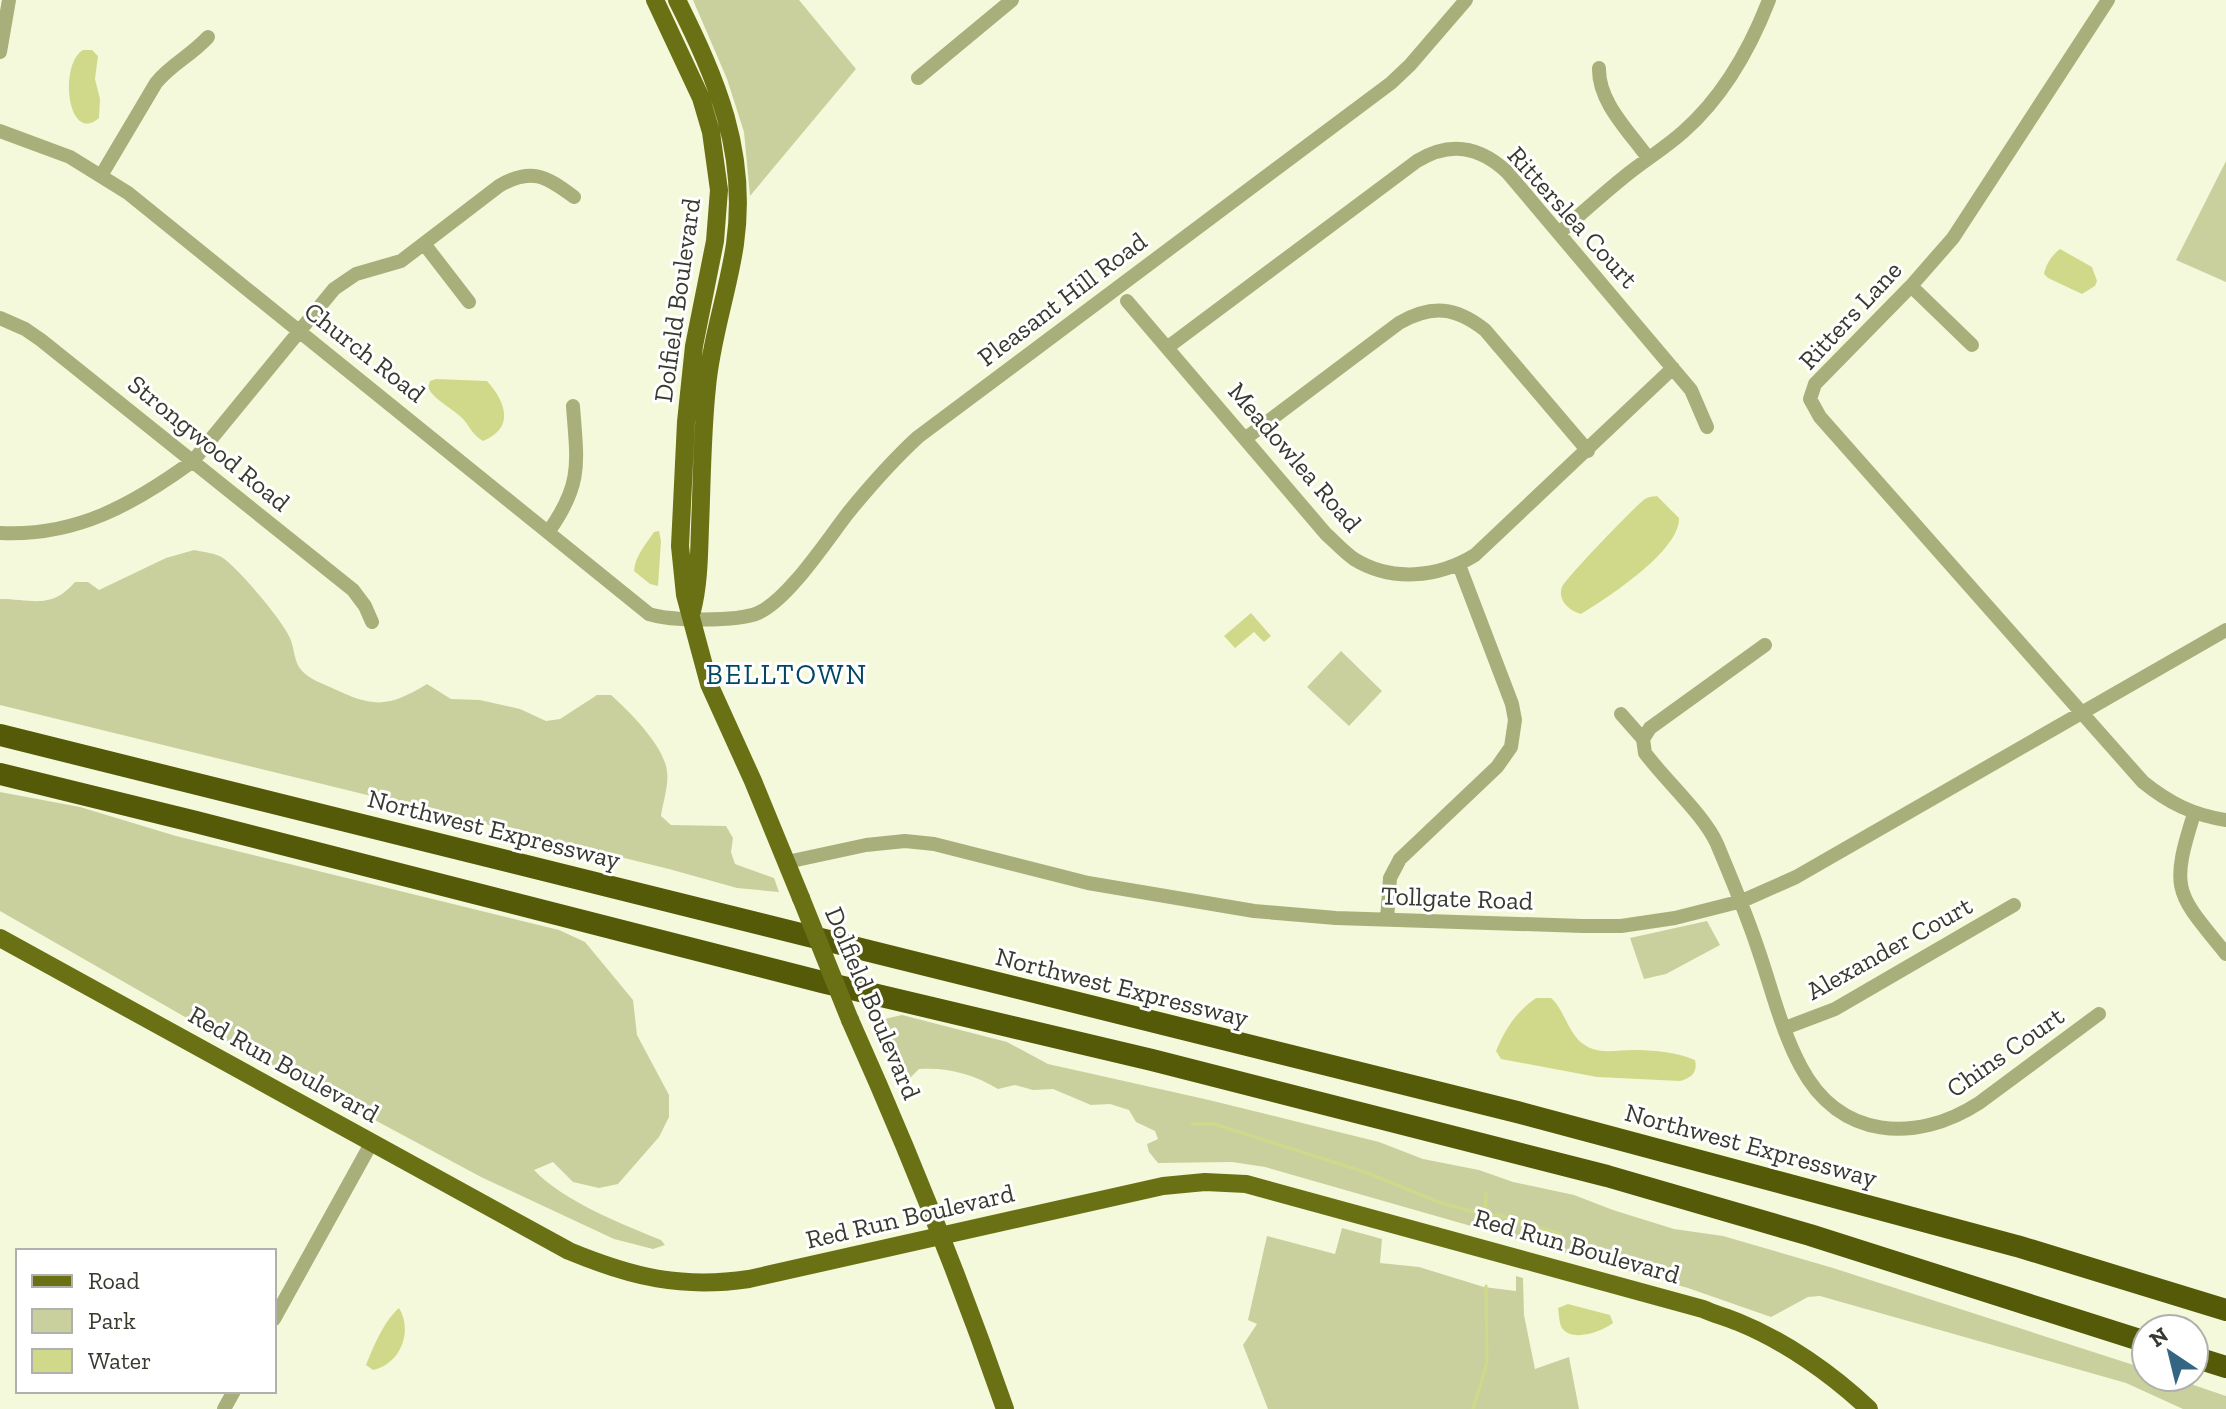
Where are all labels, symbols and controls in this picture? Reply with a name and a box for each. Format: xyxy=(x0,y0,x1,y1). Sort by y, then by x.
street label: Ritterslea Court xyxy=(1501,139,1645,295)
street label: Dolfield Boulevard xyxy=(647,196,707,404)
street label: Pleasant Hill Road xyxy=(971,225,1153,373)
street label: Ritters Lane xyxy=(1792,254,1908,376)
street label: Church Road xyxy=(298,295,432,409)
street label: Strongwood Road xyxy=(121,368,297,518)
street label: Meadowlea Road xyxy=(1221,376,1369,538)
district label: BELLTOWN xyxy=(706,658,868,691)
street label: Northwest Expressway xyxy=(364,782,624,876)
street label: Tollgate Road xyxy=(1380,879,1534,917)
street label: Alexander Court xyxy=(1800,889,1978,1007)
street label: Dolfield Boulevard xyxy=(818,902,928,1104)
street label: Northwest Expressway xyxy=(992,940,1252,1034)
street label: Red Run Boulevard xyxy=(183,998,385,1130)
street label: Chins Court xyxy=(1940,1000,2070,1104)
street label: Northwest Expressway xyxy=(1622,1096,1881,1194)
street label: Red Run Boulevard xyxy=(803,1176,1017,1256)
street label: Red Run Boulevard xyxy=(1470,1201,1684,1291)
legend xyxy=(16,1249,276,1393)
text: Road xyxy=(88,1266,140,1295)
text: Park xyxy=(88,1306,136,1335)
north arrow xyxy=(2130,1313,2210,1393)
text: N xyxy=(2144,1321,2174,1353)
text: Water xyxy=(88,1346,151,1375)

